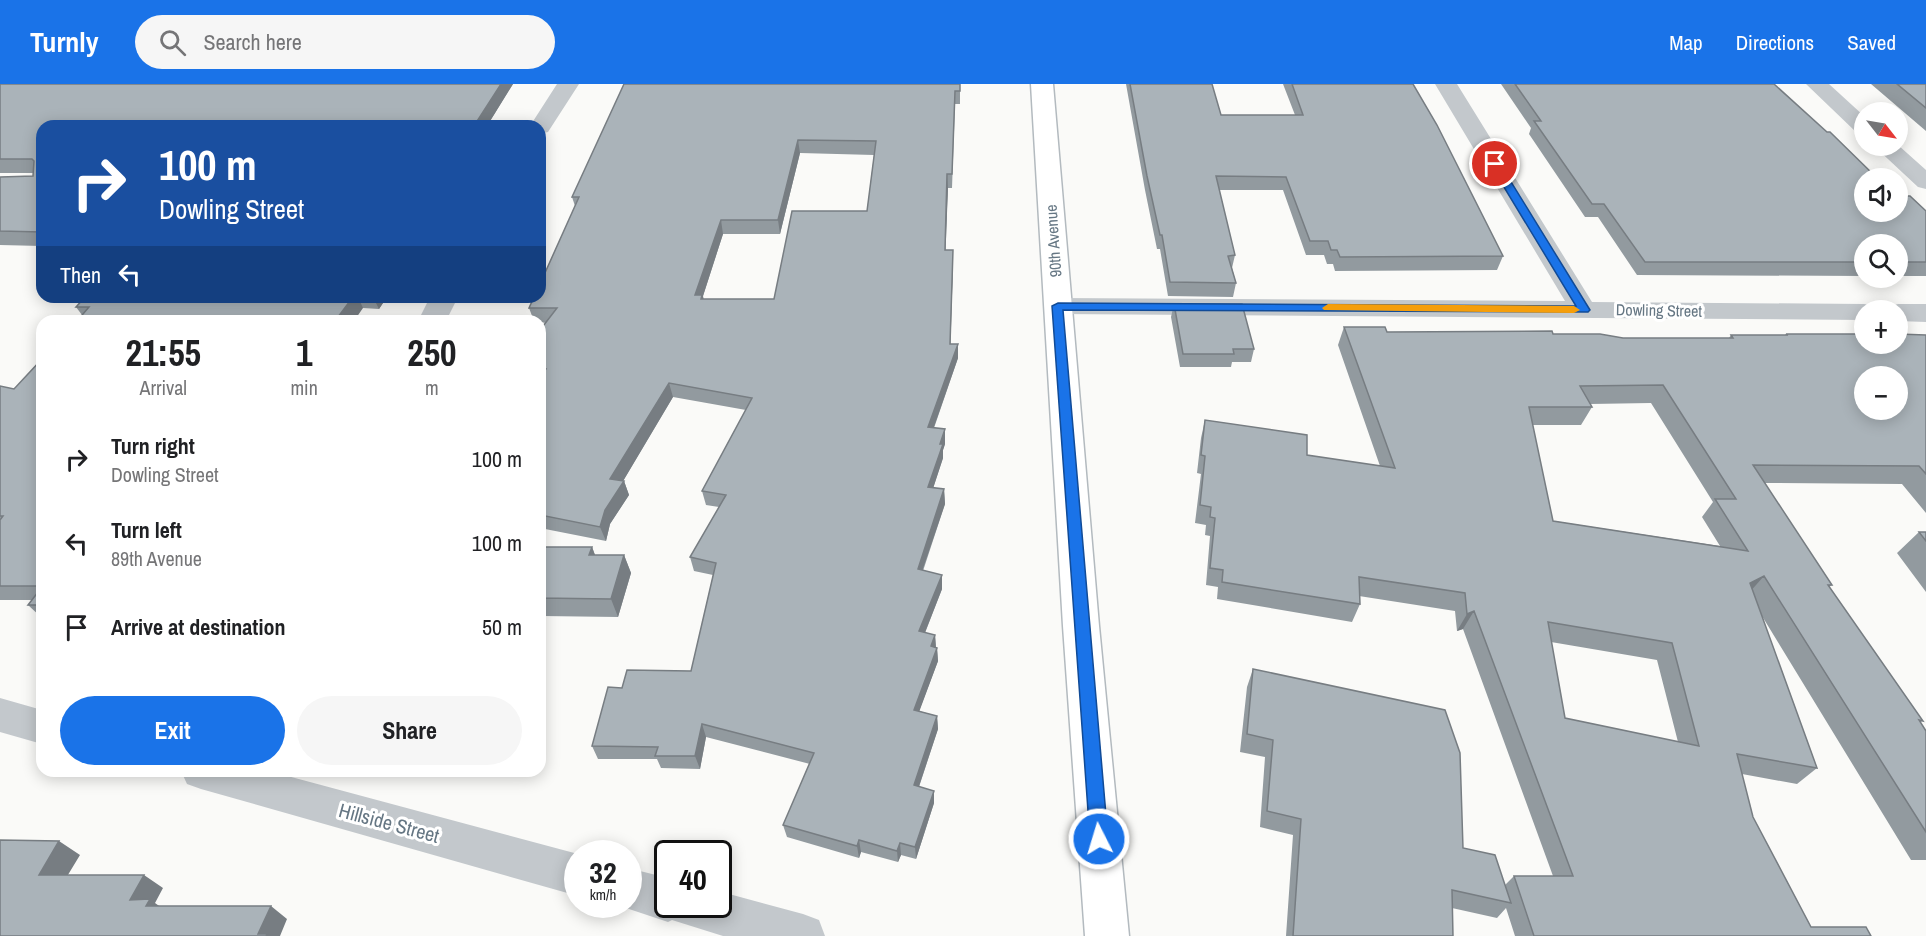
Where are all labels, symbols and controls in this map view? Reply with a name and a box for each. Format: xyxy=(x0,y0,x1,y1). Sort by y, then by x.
search box xyxy=(135,15,555,69)
text: Turnly xyxy=(30,23,99,61)
icon: search xyxy=(156,26,189,59)
text: Search here xyxy=(204,27,302,57)
text: Map xyxy=(1669,28,1703,57)
text: Directions xyxy=(1736,28,1814,57)
text: Saved xyxy=(1847,28,1896,57)
north arrow xyxy=(1854,102,1908,156)
map controls xyxy=(1854,102,1908,420)
text: 100 m xyxy=(159,137,257,193)
pin xyxy=(1469,138,1520,189)
icon: right xyxy=(60,144,138,222)
icon: arrive xyxy=(1478,147,1511,180)
button: sound xyxy=(1854,168,1908,222)
text: Dowling Street xyxy=(159,191,304,227)
street label: 90th Avenue xyxy=(1039,204,1067,278)
button: search xyxy=(1854,234,1908,288)
icon: left xyxy=(113,258,146,291)
text: Then xyxy=(60,260,101,290)
street label: Dowling Street xyxy=(1616,298,1703,322)
button: + xyxy=(1854,300,1908,354)
text: 21:55 xyxy=(125,329,201,377)
text: 1 xyxy=(296,329,312,377)
text: 250 xyxy=(407,329,457,377)
button: − xyxy=(1854,366,1908,420)
text: Arrival xyxy=(140,374,187,401)
text: min xyxy=(290,374,318,401)
text: m xyxy=(425,374,439,401)
text: Turn right xyxy=(111,431,195,461)
icon: right xyxy=(60,443,93,476)
text: 100 m xyxy=(472,444,522,474)
text: Dowling Street xyxy=(111,461,219,488)
text: Turn left xyxy=(111,515,182,545)
icon: left xyxy=(60,527,93,560)
text: 100 m xyxy=(472,528,522,558)
text: 89th Avenue xyxy=(111,545,202,572)
icon: arrive xyxy=(60,611,93,644)
text: Arrive at destination xyxy=(111,612,285,642)
text: 50 m xyxy=(482,612,522,642)
button: Exit xyxy=(60,696,285,765)
button: Share xyxy=(297,696,522,765)
street label: Hillside Street xyxy=(336,796,443,849)
position arrow xyxy=(1067,807,1131,871)
speed limit sign: 40 xyxy=(654,840,732,918)
text: 32 xyxy=(589,852,617,892)
text: km/h xyxy=(590,884,616,905)

